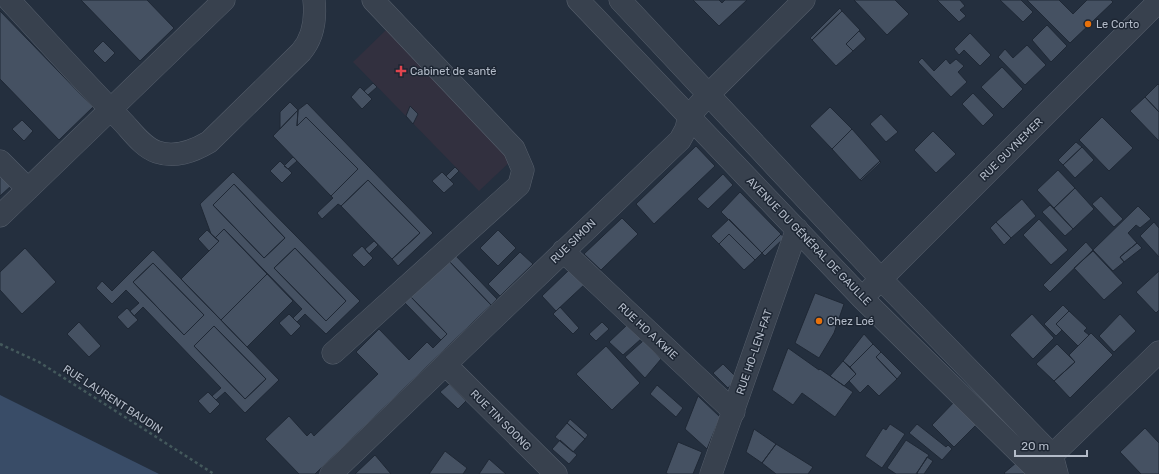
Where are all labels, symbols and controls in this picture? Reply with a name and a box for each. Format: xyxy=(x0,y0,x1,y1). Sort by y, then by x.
place label: Le Corto xyxy=(1096,18,1139,31)
marker: Le Corto xyxy=(1083,19,1093,29)
marker: Cabinet de santé xyxy=(395,65,407,77)
place label: Cabinet de santé xyxy=(410,65,497,78)
street label: RUE GUYNEMER xyxy=(977,115,1045,183)
street label: AVENUE DU GÉNÉRAL DE GAULLE xyxy=(744,174,874,308)
street label: RUE SIMON xyxy=(548,217,599,266)
street label: RUE HO A KWIE xyxy=(615,300,680,363)
street label: RUE HO-LEN-FAT xyxy=(734,307,775,397)
place label: Chez Loé xyxy=(827,315,874,328)
marker: Chez Loé xyxy=(814,316,824,326)
street label: RUE LAURENT BAUDIN xyxy=(60,362,165,436)
street label: RUE TIN SOONG xyxy=(468,387,534,453)
scale bar xyxy=(1015,432,1087,458)
text: 20 m xyxy=(1021,439,1049,453)

